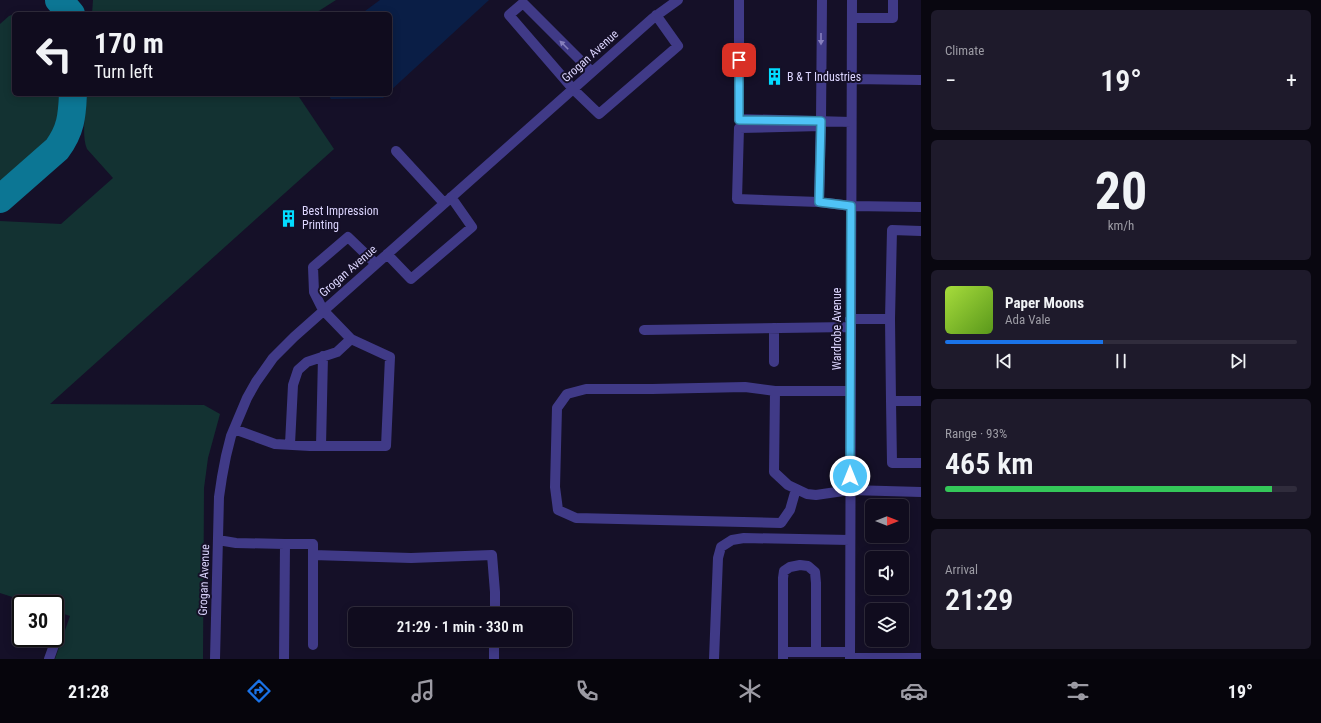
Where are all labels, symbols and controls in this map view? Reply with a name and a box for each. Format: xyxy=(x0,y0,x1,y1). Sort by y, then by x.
text: 170 m xyxy=(94,27,164,60)
street label: Grogan Avenue xyxy=(559,27,622,85)
icon: left xyxy=(28,28,80,80)
one-way arrow xyxy=(818,33,824,46)
one-way arrow xyxy=(559,40,569,50)
pin xyxy=(722,43,756,77)
text: Climate xyxy=(945,43,984,58)
icon: arrive xyxy=(728,49,750,71)
text: Turn left xyxy=(94,61,153,82)
text: 19° xyxy=(1100,63,1142,98)
building icon: B & T Industries xyxy=(764,67,784,87)
text: − xyxy=(945,68,956,93)
text: + xyxy=(1286,68,1297,93)
place label: B & T Industries xyxy=(787,70,861,84)
text: 20 xyxy=(1095,161,1147,222)
place label: Best Impression Printing xyxy=(302,204,379,232)
building icon: Best Impression Printing xyxy=(279,208,299,228)
text: km/h xyxy=(1108,218,1134,233)
street label: Grogan Avenue xyxy=(316,242,380,300)
street label: Wardrobe Avenue xyxy=(830,287,844,370)
text: Paper Moons xyxy=(1005,294,1084,312)
text: Ada Vale xyxy=(1005,312,1050,327)
icon: previous xyxy=(993,350,1015,372)
icon: pause xyxy=(1110,350,1132,372)
icon: next xyxy=(1227,350,1249,372)
text: Range · 93% xyxy=(945,426,1007,441)
text: 465 km xyxy=(945,446,1034,481)
position arrow xyxy=(829,455,871,497)
north arrow xyxy=(865,499,909,543)
map controls xyxy=(865,499,909,647)
street label: Grogan Avenue xyxy=(196,544,212,616)
button: sound xyxy=(865,551,909,595)
text: Arrival xyxy=(945,562,978,577)
text: 21:29 xyxy=(945,582,1013,617)
speed limit sign: 30 xyxy=(12,595,64,647)
button: layers xyxy=(865,603,909,647)
text: 21:29 · 1 min · 330 m xyxy=(397,618,523,636)
icon: directions xyxy=(245,677,273,705)
icon: music xyxy=(409,677,437,705)
icon: phone xyxy=(573,677,601,705)
icon: climate xyxy=(736,677,764,705)
icon: car xyxy=(900,677,928,705)
icon: filters xyxy=(1064,677,1092,705)
text: 21:28 xyxy=(68,681,109,702)
text: 19° xyxy=(1228,681,1253,702)

